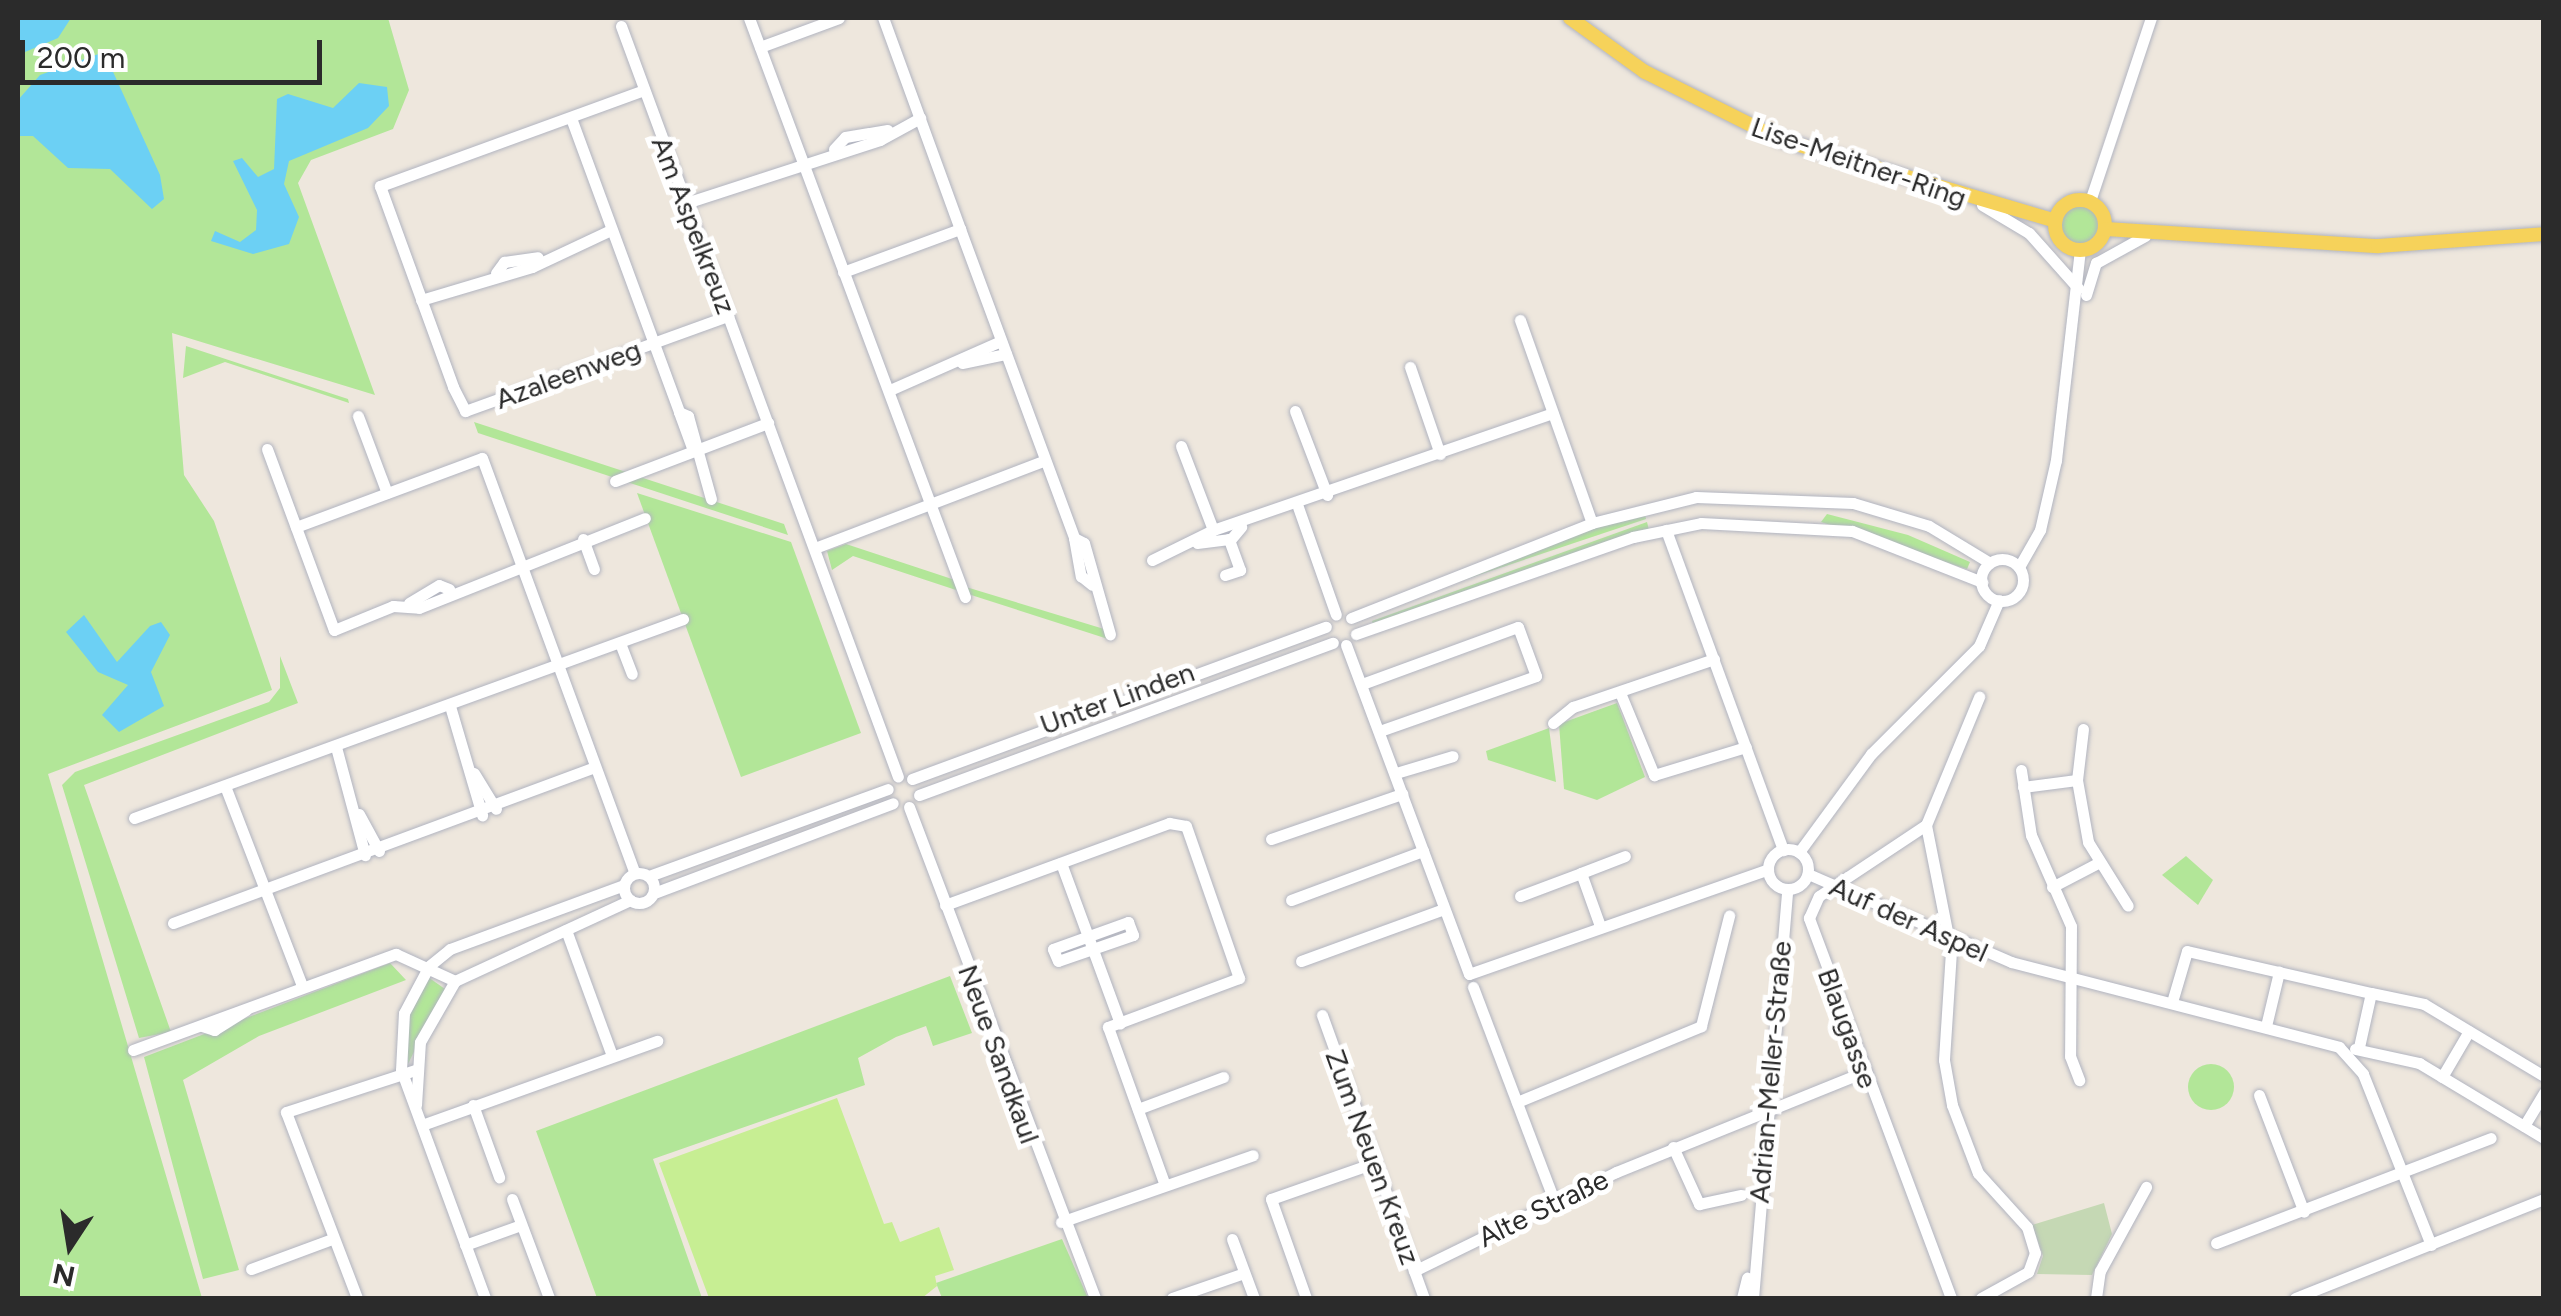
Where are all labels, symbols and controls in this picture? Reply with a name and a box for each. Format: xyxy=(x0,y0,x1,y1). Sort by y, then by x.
scale bar xyxy=(25,20,328,82)
text: 200 m xyxy=(37,39,125,76)
street label: Lise-Meitner-Ring xyxy=(1747,109,1971,215)
street label: Am Aspelkreuz xyxy=(645,132,743,318)
street label: Azaleenweg xyxy=(491,332,645,416)
street label: Unter Linden xyxy=(1035,655,1199,741)
street label: Auf der Aspel xyxy=(1825,869,1993,969)
street label: Adrian-Meller-Straße xyxy=(1742,940,1798,1204)
street label: Neue Sandkaul xyxy=(951,960,1047,1148)
street label: Blaugasse xyxy=(1811,963,1885,1093)
street label: Zum Neuen Kreuz xyxy=(1319,1045,1427,1269)
street label: Alte Straße xyxy=(1473,1162,1613,1254)
north arrow xyxy=(20,1196,120,1296)
text: N xyxy=(50,1256,78,1294)

